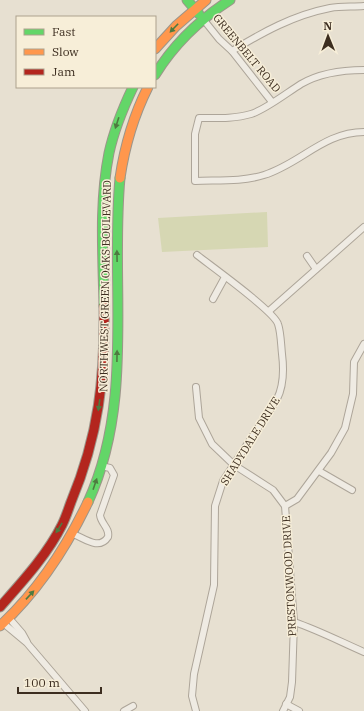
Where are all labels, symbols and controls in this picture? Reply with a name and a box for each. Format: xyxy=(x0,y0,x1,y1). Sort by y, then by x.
street label: GREENBELT ROAD xyxy=(210,11,284,95)
legend xyxy=(16,16,156,88)
north arrow xyxy=(308,16,348,56)
text: N xyxy=(323,19,333,33)
one-way arrow xyxy=(169,23,179,33)
text: Fast xyxy=(52,24,76,39)
text: Slow xyxy=(52,44,79,59)
text: Jam xyxy=(52,64,76,79)
one-way arrow xyxy=(114,117,120,129)
street label: NORTHWEST GREEN OAKS BOULEVARD xyxy=(96,180,114,392)
one-way arrow xyxy=(114,249,120,262)
one-way arrow xyxy=(114,349,120,362)
street label: SHADYDALE DRIVE xyxy=(217,394,283,488)
one-way arrow xyxy=(96,399,102,411)
one-way arrow xyxy=(92,477,98,489)
street label: PRESTONWOOD DRIVE xyxy=(279,515,299,637)
one-way arrow xyxy=(56,522,63,534)
one-way arrow xyxy=(25,590,34,600)
scale bar xyxy=(18,669,101,695)
text: 100 m xyxy=(24,675,60,690)

